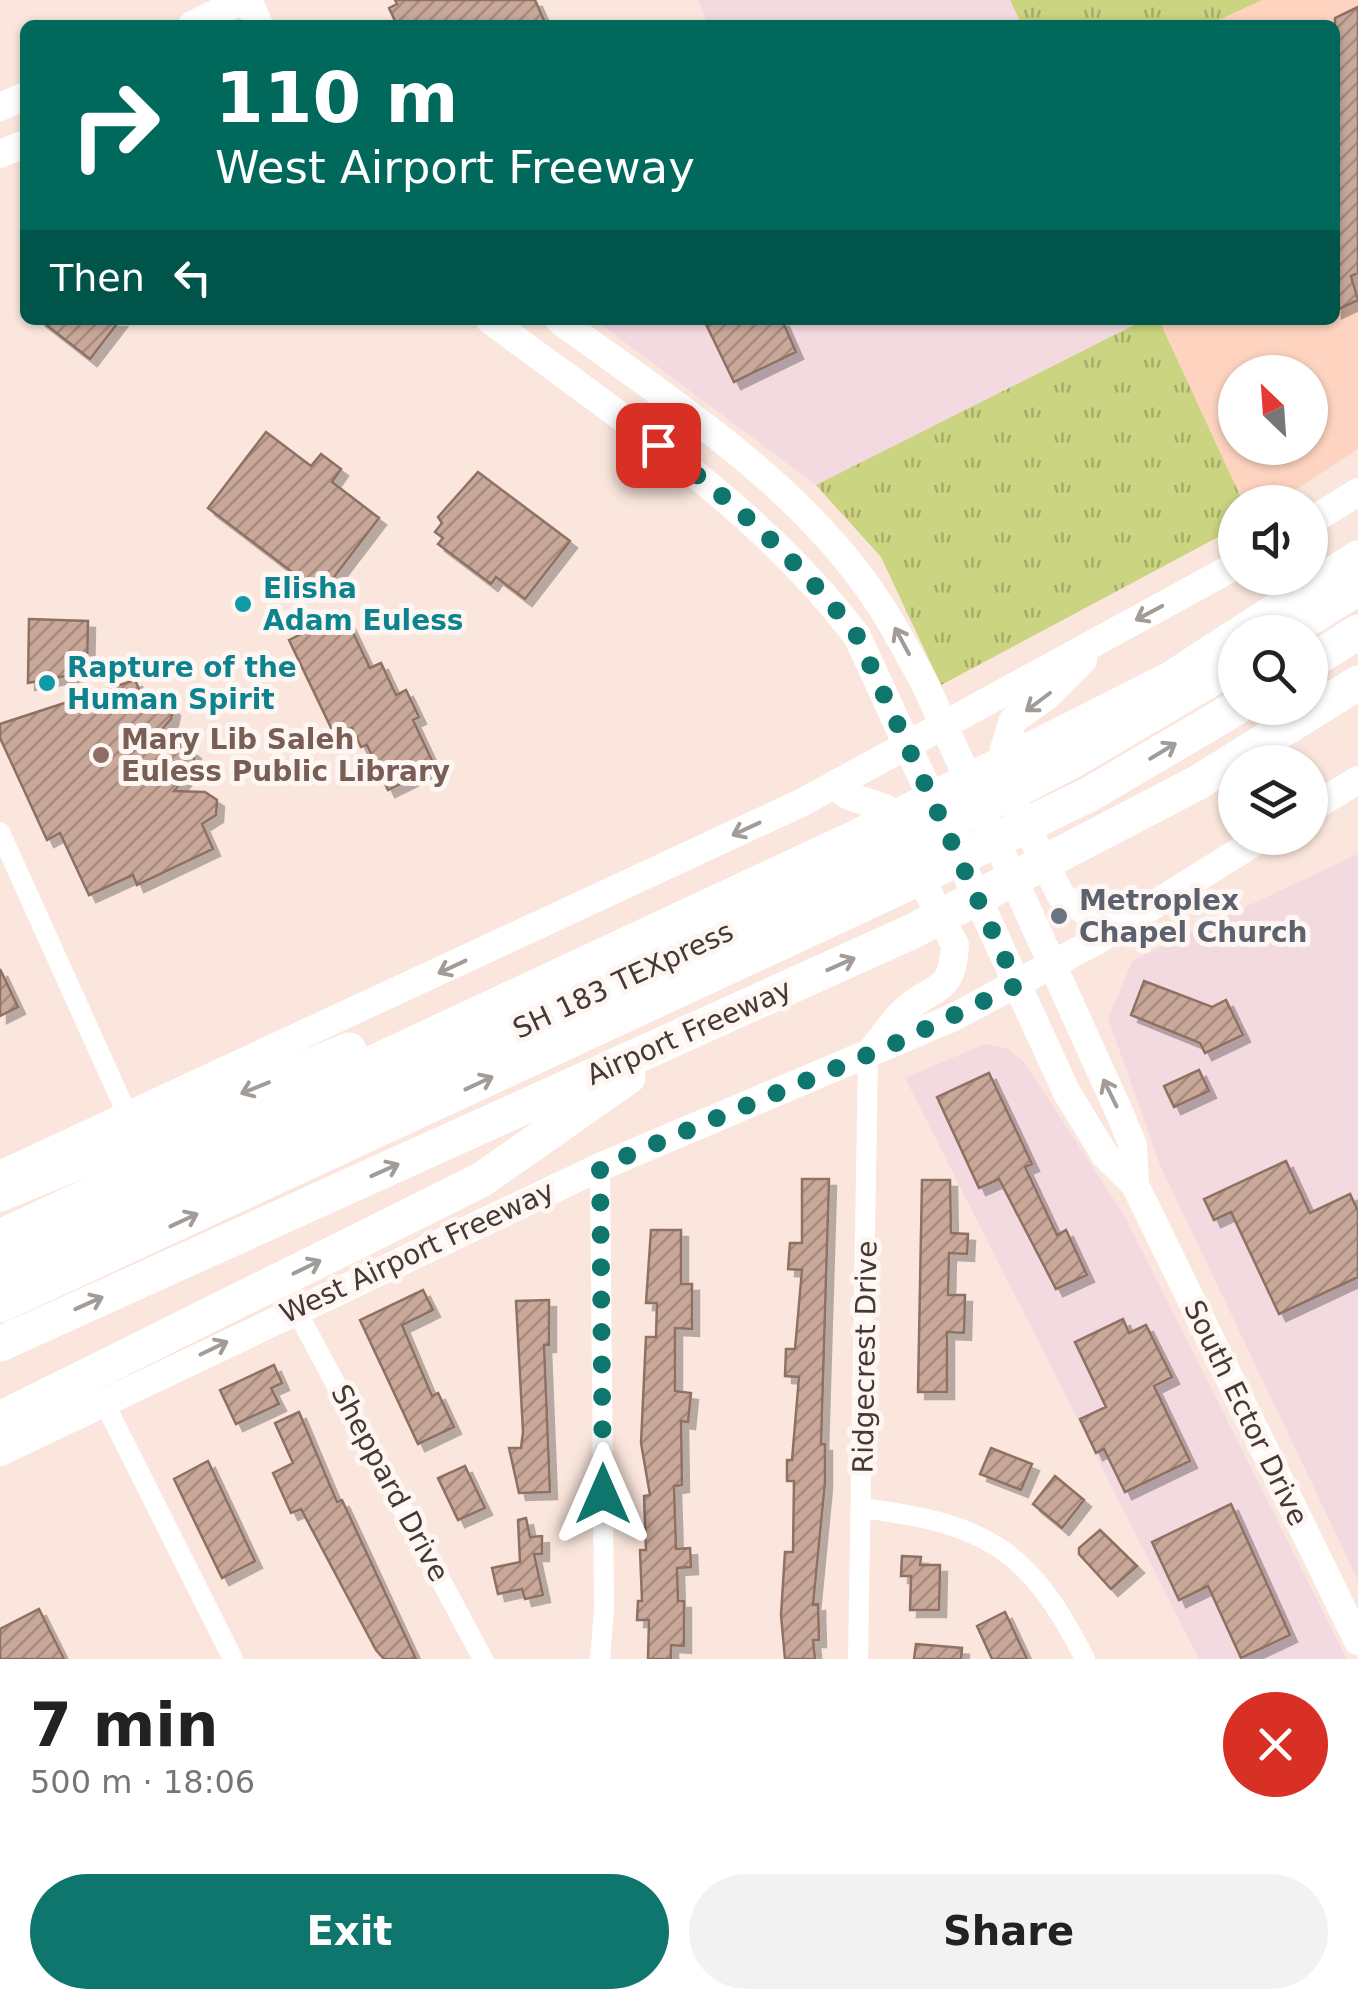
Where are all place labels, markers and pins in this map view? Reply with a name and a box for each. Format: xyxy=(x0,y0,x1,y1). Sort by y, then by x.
pin xyxy=(616,403,701,488)
place label: Elisha Adam Euless xyxy=(263,572,464,637)
marker: Elisha Adam Euless xyxy=(232,593,254,615)
place label: Rapture of the Human Spirit xyxy=(67,651,297,716)
marker: Rapture of the Human Spirit xyxy=(36,672,58,694)
place label: Mary Lib Saleh Euless Public Library xyxy=(121,723,450,788)
marker: Mary Lib Saleh Euless Public Library xyxy=(90,744,112,766)
place label: Metroplex Chapel Church xyxy=(1079,884,1308,949)
marker: Metroplex Chapel Church xyxy=(1048,905,1070,927)

